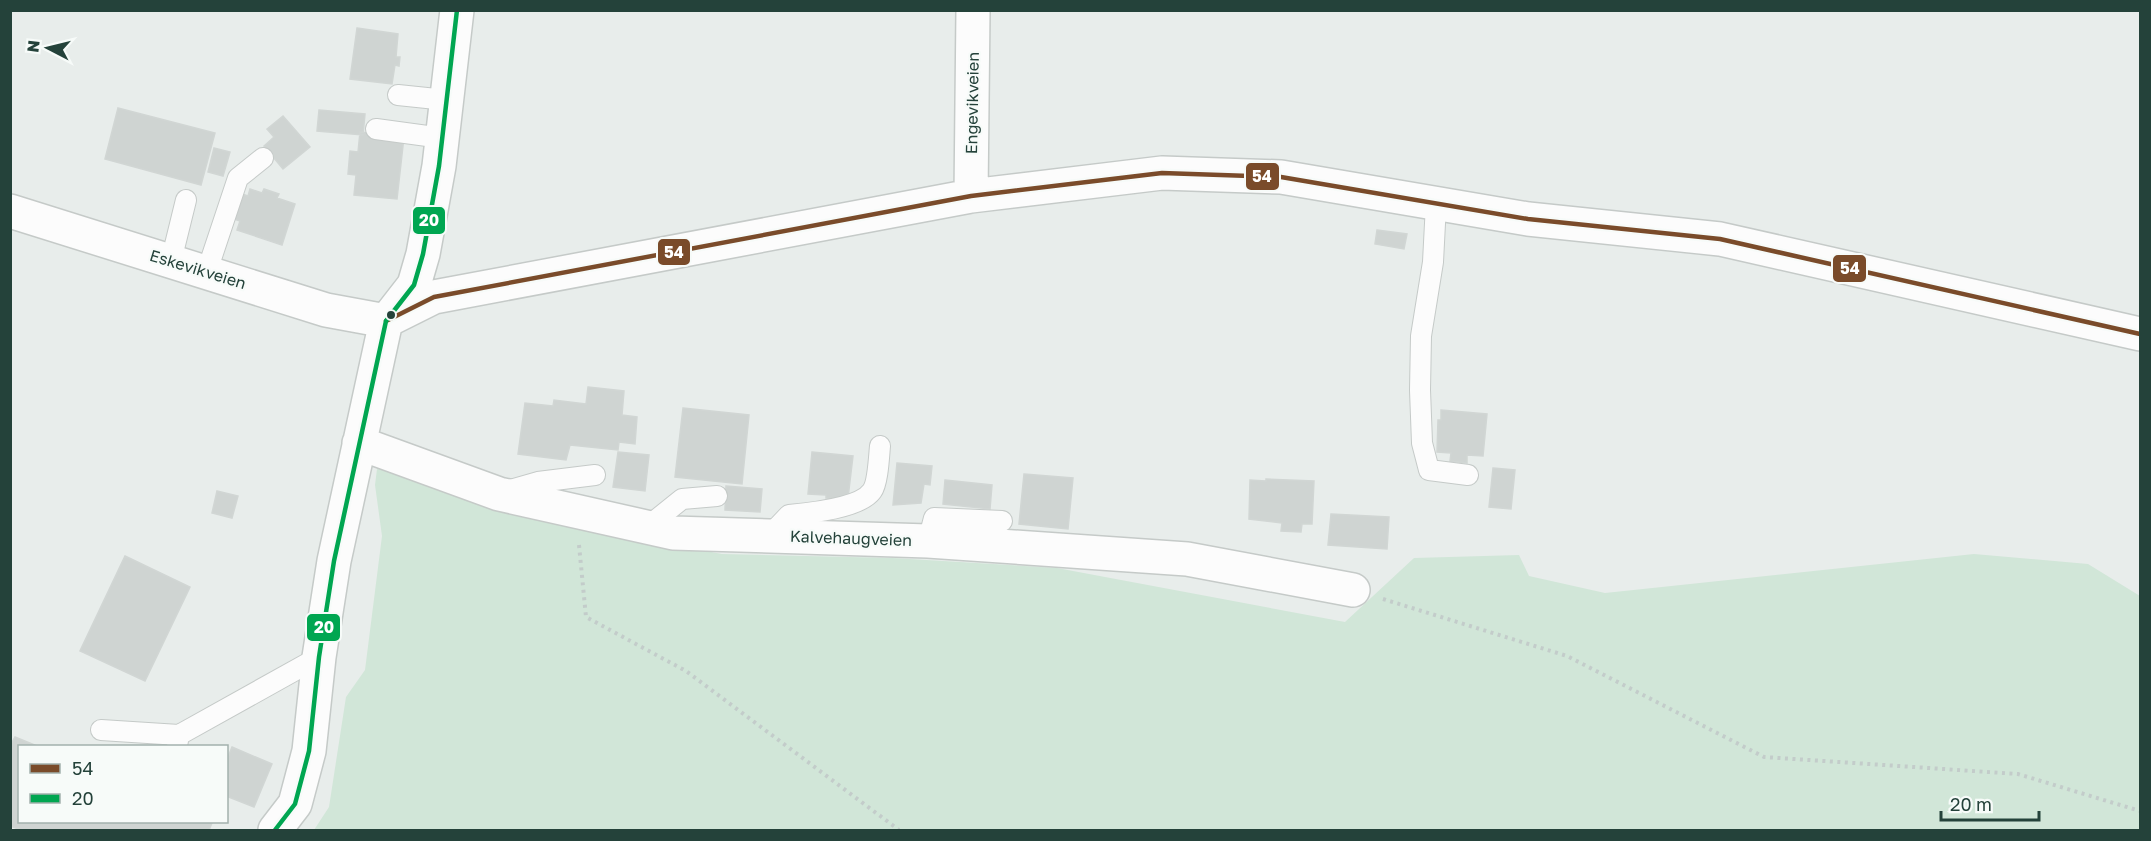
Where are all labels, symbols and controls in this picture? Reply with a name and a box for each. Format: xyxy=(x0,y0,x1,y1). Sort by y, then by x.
north arrow xyxy=(18,18,78,78)
text: N xyxy=(22,39,44,53)
street label: Engevikveien xyxy=(961,52,983,154)
line badge: 54 xyxy=(1245,162,1280,191)
text: 54 xyxy=(1252,166,1272,186)
line badge: 20 xyxy=(412,206,446,235)
text: 20 xyxy=(419,210,439,230)
line badge: 54 xyxy=(657,238,691,266)
text: 54 xyxy=(664,242,684,262)
street label: Eskevikveien xyxy=(147,245,249,293)
line badge: 54 xyxy=(1832,254,1867,283)
text: 54 xyxy=(1840,258,1860,278)
unlabelled marker xyxy=(385,309,397,321)
street label: Kalvehaugveien xyxy=(790,526,912,550)
line badge: 20 xyxy=(306,613,341,642)
text: 20 xyxy=(314,617,334,637)
legend xyxy=(18,745,228,823)
text: 54 xyxy=(72,757,93,779)
scale bar xyxy=(1941,784,2038,822)
text: 20 xyxy=(72,787,94,809)
text: 20 m xyxy=(1950,793,1992,815)

